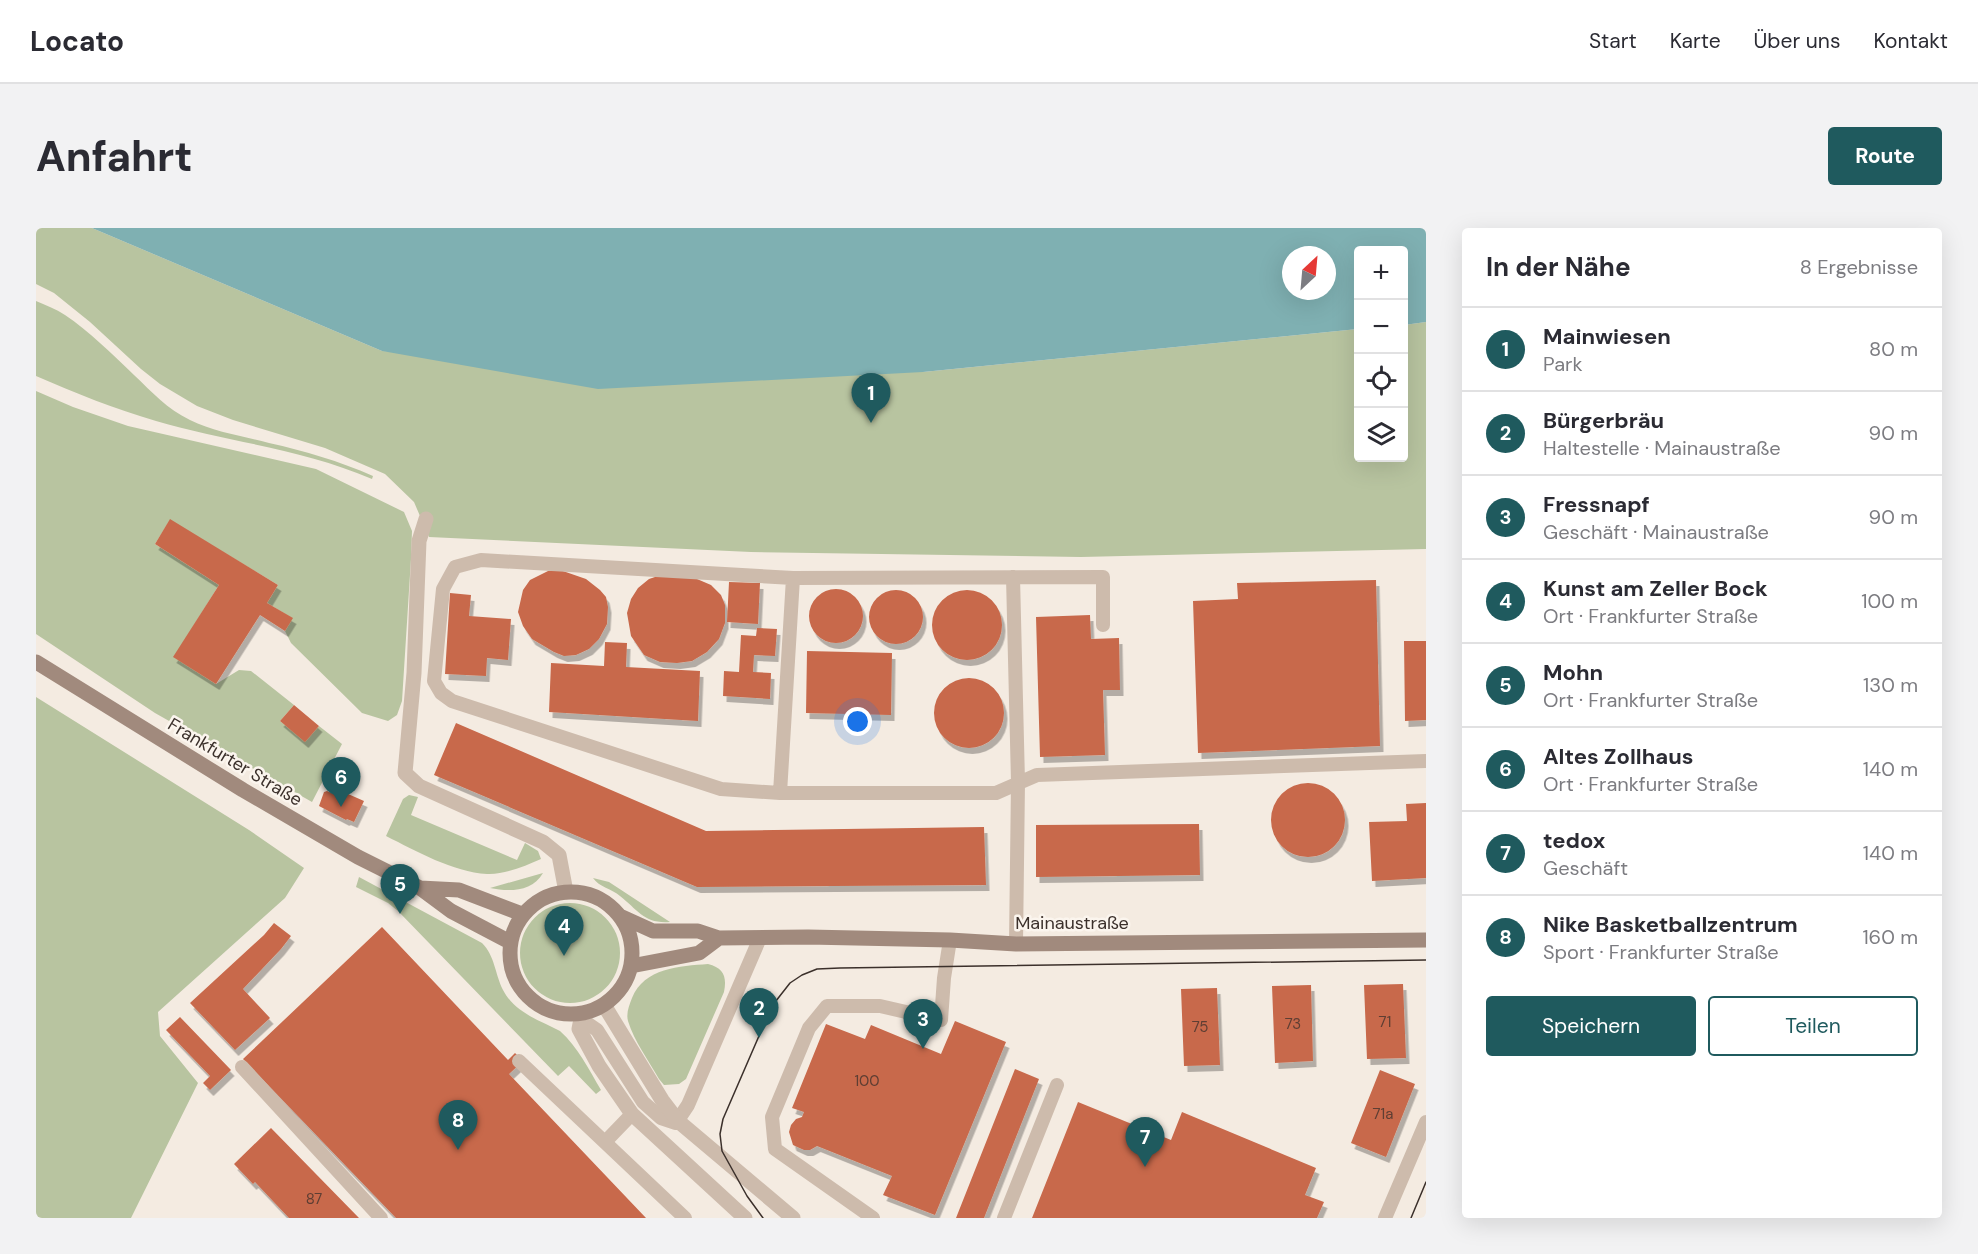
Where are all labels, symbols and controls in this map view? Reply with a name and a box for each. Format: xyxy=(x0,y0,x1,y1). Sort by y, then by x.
text: Locato xyxy=(30,23,124,60)
text: Start xyxy=(1589,27,1637,55)
text: Karte xyxy=(1670,27,1721,55)
text: Über uns xyxy=(1754,27,1840,55)
text: Kontakt xyxy=(1873,27,1948,55)
button: Route xyxy=(1828,127,1942,185)
text: Anfahrt xyxy=(36,129,192,184)
north arrow xyxy=(1282,246,1336,300)
map controls xyxy=(1354,246,1408,462)
button: + xyxy=(1354,246,1408,300)
text: In der Nähe xyxy=(1486,250,1631,284)
text: 8 Ergebnisse xyxy=(1800,254,1918,280)
button: − xyxy=(1354,300,1408,354)
text: Mainwiesen xyxy=(1543,322,1671,351)
text: 1 xyxy=(1502,336,1509,362)
text: 80 m xyxy=(1869,336,1918,362)
text: Park xyxy=(1543,351,1583,377)
button: locate xyxy=(1354,354,1408,408)
pin: 1 xyxy=(852,374,890,423)
text: Bürgerbräu xyxy=(1543,406,1664,435)
button: layers xyxy=(1354,408,1408,462)
text: 2 xyxy=(1500,420,1511,446)
text: 90 m xyxy=(1869,420,1918,446)
text: Haltestelle · Mainaustraße xyxy=(1543,435,1781,461)
text: Fressnapf xyxy=(1543,490,1650,519)
text: 3 xyxy=(1499,504,1512,530)
text: 90 m xyxy=(1869,504,1918,530)
text: Geschäft · Mainaustraße xyxy=(1543,519,1769,545)
text: Kunst am Zeller Bock xyxy=(1543,574,1768,603)
text: 4 xyxy=(1499,588,1512,614)
text: 100 m xyxy=(1861,588,1918,614)
text: Ort · Frankfurter Straße xyxy=(1543,603,1758,629)
text: Mohn xyxy=(1543,658,1603,687)
text: 5 xyxy=(1499,672,1512,698)
text: 130 m xyxy=(1863,672,1918,698)
text: Ort · Frankfurter Straße xyxy=(1543,687,1758,713)
your location xyxy=(843,707,872,736)
street label: Frankfurter Straße xyxy=(163,712,307,812)
text: Altes Zollhaus xyxy=(1543,742,1693,771)
text: 6 xyxy=(1499,756,1512,782)
text: 140 m xyxy=(1863,756,1918,782)
pin: 6 xyxy=(322,758,360,807)
text: Ort · Frankfurter Straße xyxy=(1543,771,1758,797)
text: tedox xyxy=(1543,826,1605,855)
text: 7 xyxy=(1500,840,1511,866)
text: 140 m xyxy=(1863,840,1918,866)
text: Geschäft xyxy=(1543,855,1628,881)
pin: 5 xyxy=(380,864,420,914)
pin: 4 xyxy=(544,906,584,956)
text: Nike Basketballzentrum xyxy=(1543,910,1798,939)
street label: Mainaustraße xyxy=(1015,911,1129,935)
text: 8 xyxy=(1499,924,1512,950)
text: 160 m xyxy=(1862,924,1918,950)
text: Sport · Frankfurter Straße xyxy=(1543,939,1779,965)
pin: 2 xyxy=(740,988,778,1038)
button: Speichern xyxy=(1486,996,1696,1056)
button: Teilen xyxy=(1708,996,1918,1056)
pin: 3 xyxy=(904,1000,942,1049)
house number: 71 xyxy=(1379,1012,1391,1032)
house number: 73 xyxy=(1285,1014,1301,1034)
house number: 75 xyxy=(1192,1017,1208,1037)
house number: 100 xyxy=(854,1071,880,1091)
pin: 8 xyxy=(438,1100,478,1150)
house number: 71a xyxy=(1373,1104,1393,1124)
pin: 7 xyxy=(1126,1118,1164,1167)
house number: 87 xyxy=(306,1189,322,1209)

